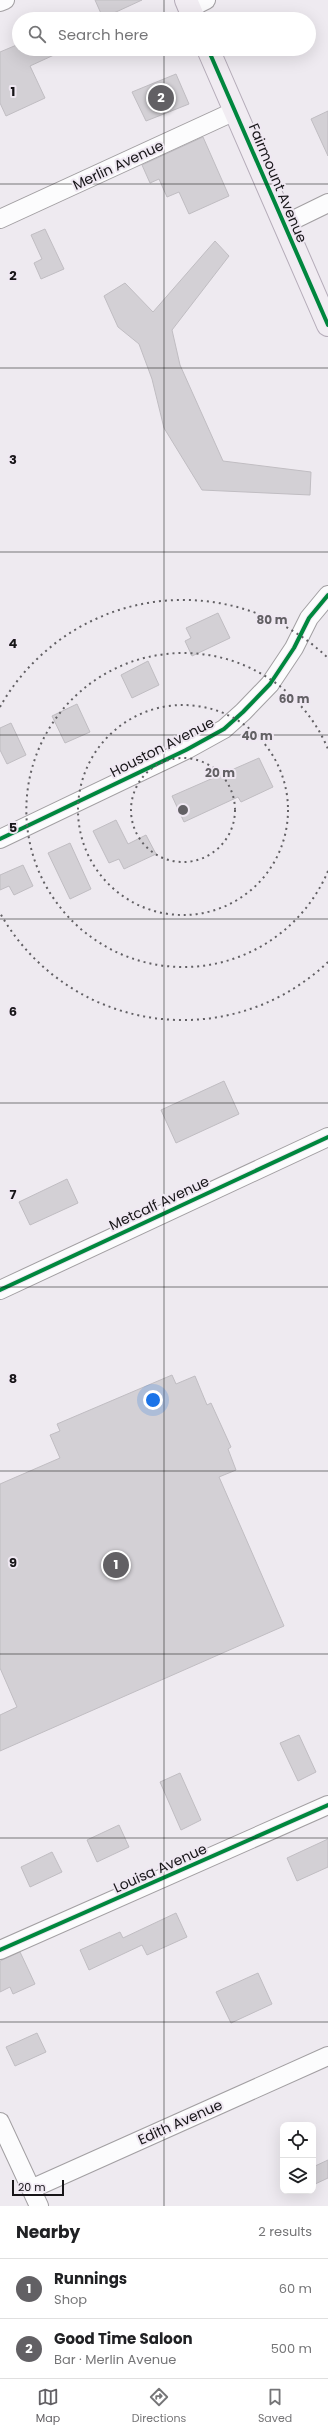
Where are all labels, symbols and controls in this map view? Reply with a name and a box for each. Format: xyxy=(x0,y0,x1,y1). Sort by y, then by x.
search box xyxy=(12,12,316,56)
icon: search xyxy=(26,23,48,45)
text: Search here xyxy=(58,24,148,45)
text: 1 xyxy=(11,82,15,101)
pin: 2 xyxy=(148,83,174,113)
street label: Fairmount Avenue xyxy=(244,120,312,246)
street label: Merlin Avenue xyxy=(69,135,167,195)
text: 2 xyxy=(9,266,17,285)
text: 3 xyxy=(9,450,17,469)
text: 80 m xyxy=(257,611,288,628)
text: 4 xyxy=(9,634,18,653)
text: 60 m xyxy=(279,690,310,707)
street label: Houston Avenue xyxy=(107,712,218,782)
text: 40 m xyxy=(241,727,273,744)
text: 20 m xyxy=(205,764,235,781)
centre of rings xyxy=(176,803,190,817)
text: 5 xyxy=(9,818,17,837)
text: 6 xyxy=(9,1002,17,1021)
street label: Metcalf Avenue xyxy=(106,1171,213,1235)
text: 7 xyxy=(10,1185,17,1204)
text: 8 xyxy=(9,1369,17,1388)
your location xyxy=(143,1390,163,1410)
pin: 1 xyxy=(103,1550,129,1580)
text: 9 xyxy=(9,1553,17,1572)
street label: Louisa Avenue xyxy=(110,1838,210,1898)
street label: Edith Avenue xyxy=(135,2094,226,2150)
map controls xyxy=(280,2122,316,2194)
button: locate xyxy=(280,2122,316,2158)
button: layers xyxy=(280,2158,316,2194)
scale bar xyxy=(12,2178,64,2197)
text: 20 m xyxy=(18,2179,46,2195)
text: Nearby xyxy=(16,2220,80,2244)
text: 2 results xyxy=(258,2222,312,2241)
text: Runnings xyxy=(54,2268,127,2289)
text: 1 xyxy=(27,2279,31,2298)
text: 60 m xyxy=(279,2279,312,2298)
text: Shop xyxy=(54,2290,87,2309)
text: Good Time Saloon xyxy=(54,2328,193,2349)
text: 2 xyxy=(25,2339,33,2358)
text: 500 m xyxy=(271,2339,312,2358)
text: Bar · Merlin Avenue xyxy=(54,2350,176,2369)
tab: Map xyxy=(36,2386,60,2427)
tab: Directions xyxy=(132,2386,186,2427)
tab: Saved xyxy=(258,2386,292,2427)

